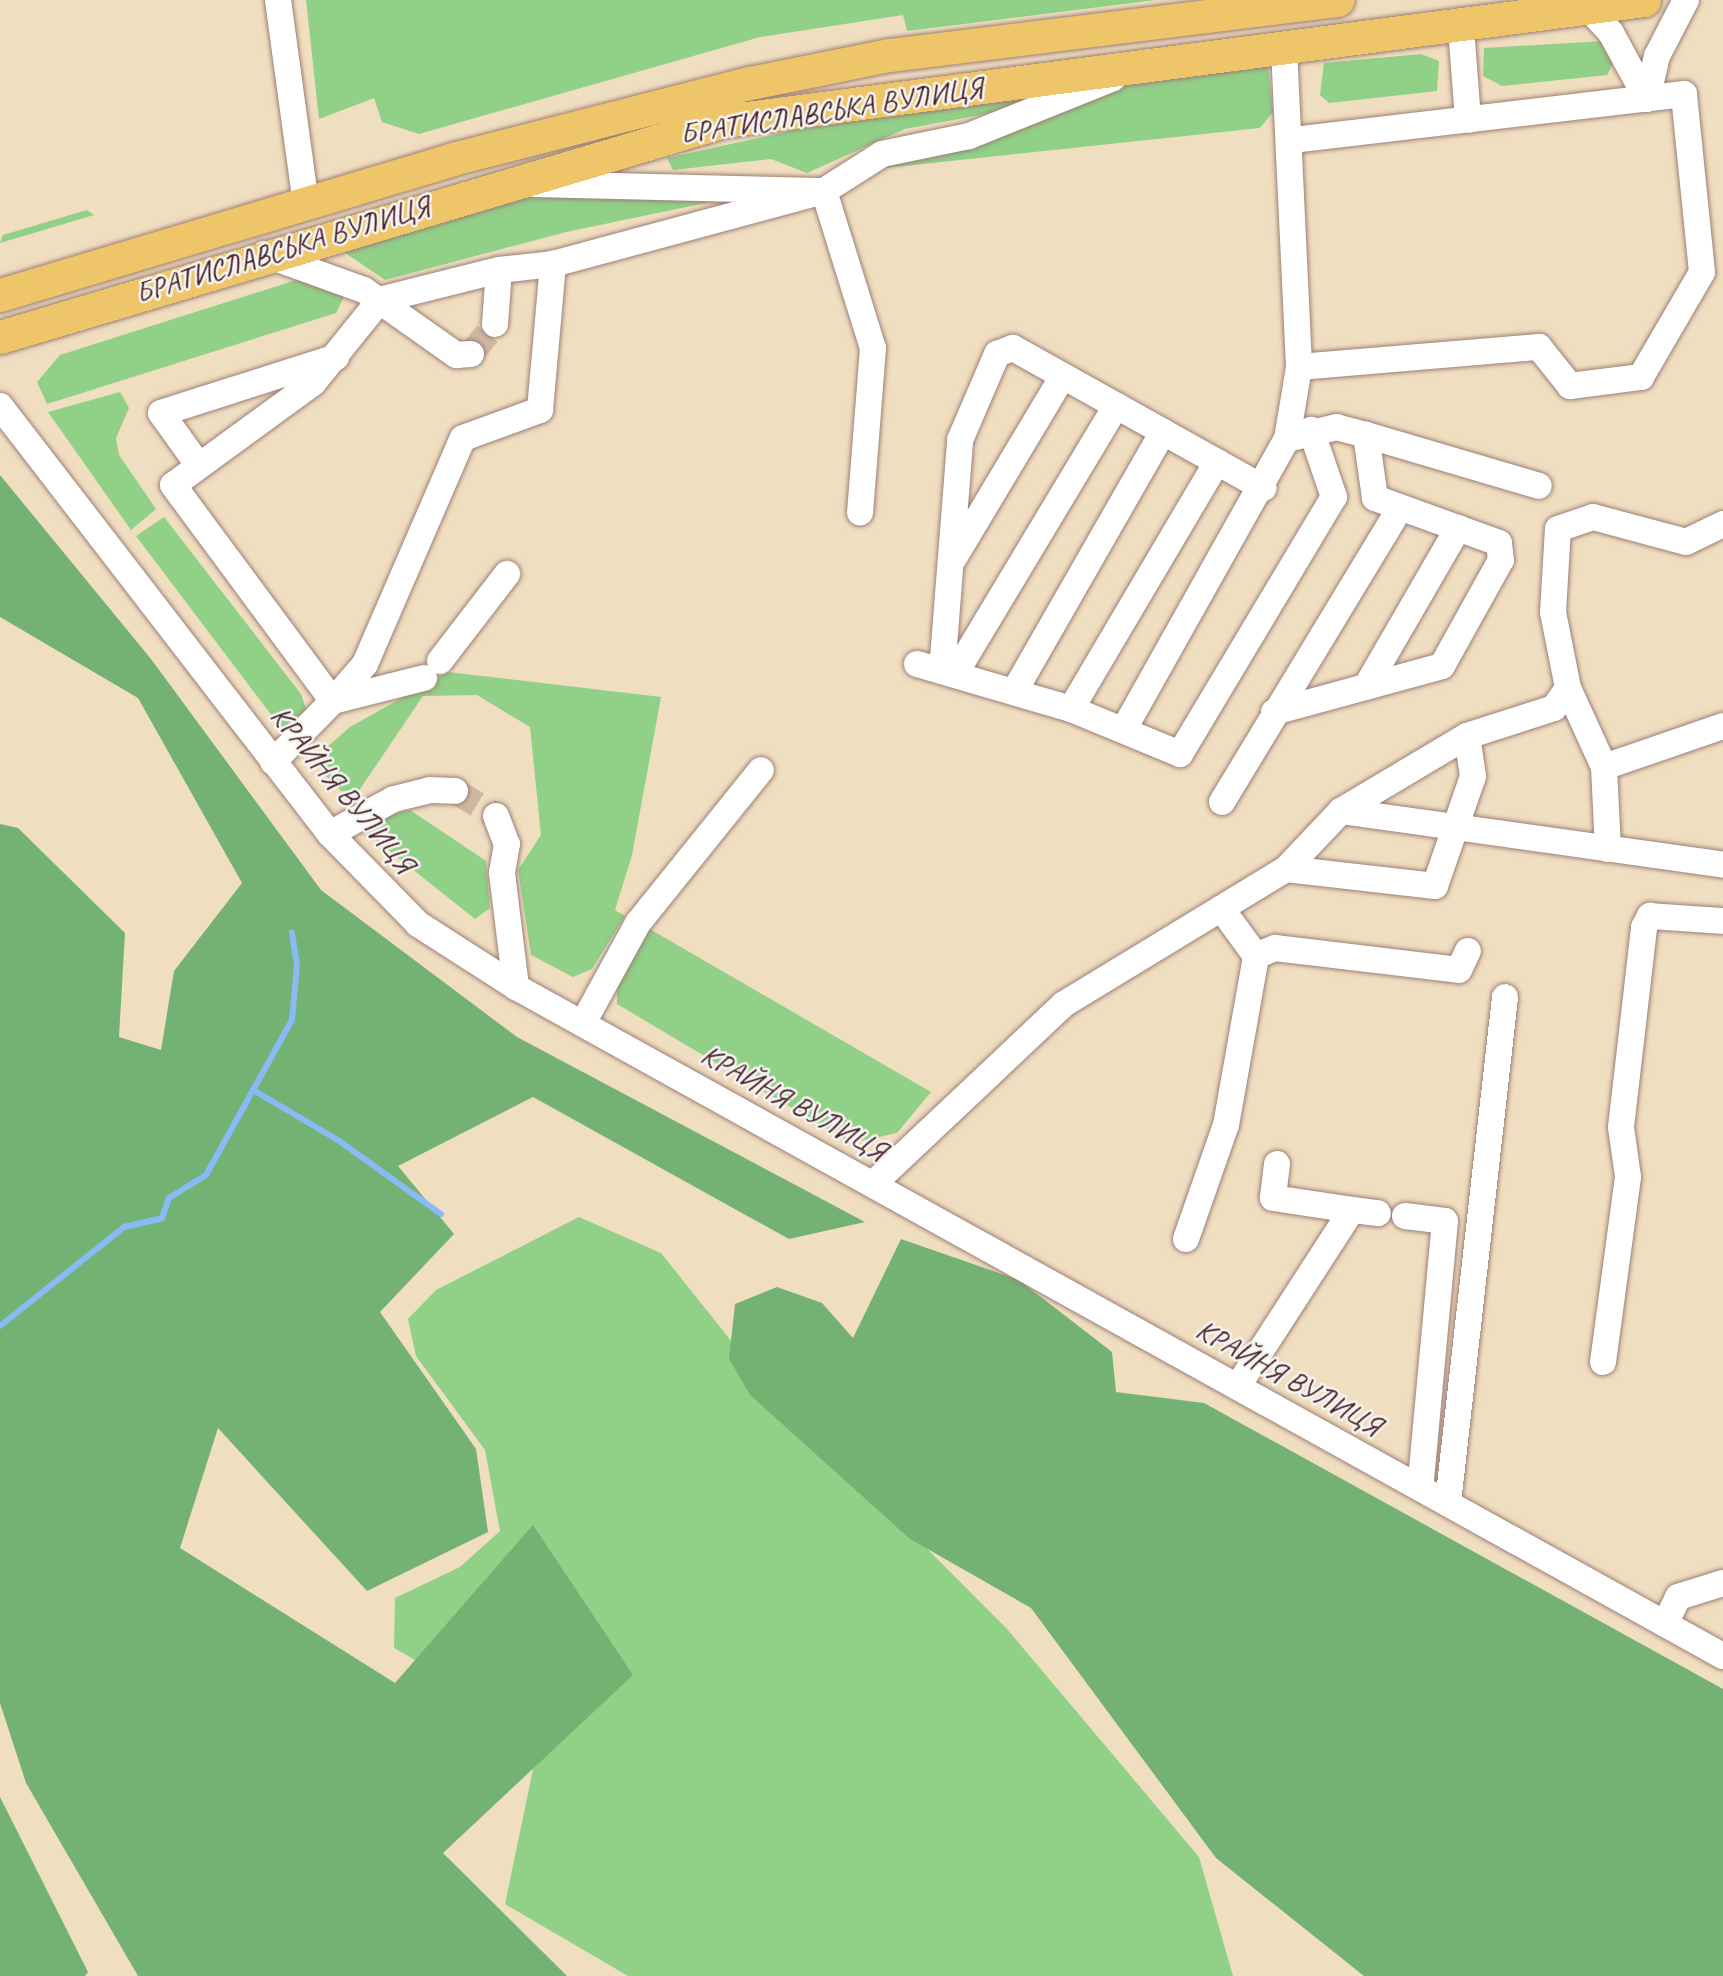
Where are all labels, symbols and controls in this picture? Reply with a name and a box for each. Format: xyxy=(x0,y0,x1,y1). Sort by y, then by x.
street label: БРАТИСЛАВСЬКА ВУЛИЦЯ xyxy=(678,68,984,152)
street label: БРАТИСЛАВСЬКА ВУЛИЦЯ xyxy=(131,187,433,311)
street label: КРАЙНЯ ВУЛИЦЯ xyxy=(263,699,423,879)
street label: КРАЙНЯ ВУЛИЦЯ xyxy=(696,1037,892,1167)
street label: КРАЙНЯ ВУЛИЦЯ xyxy=(1191,1312,1387,1442)

